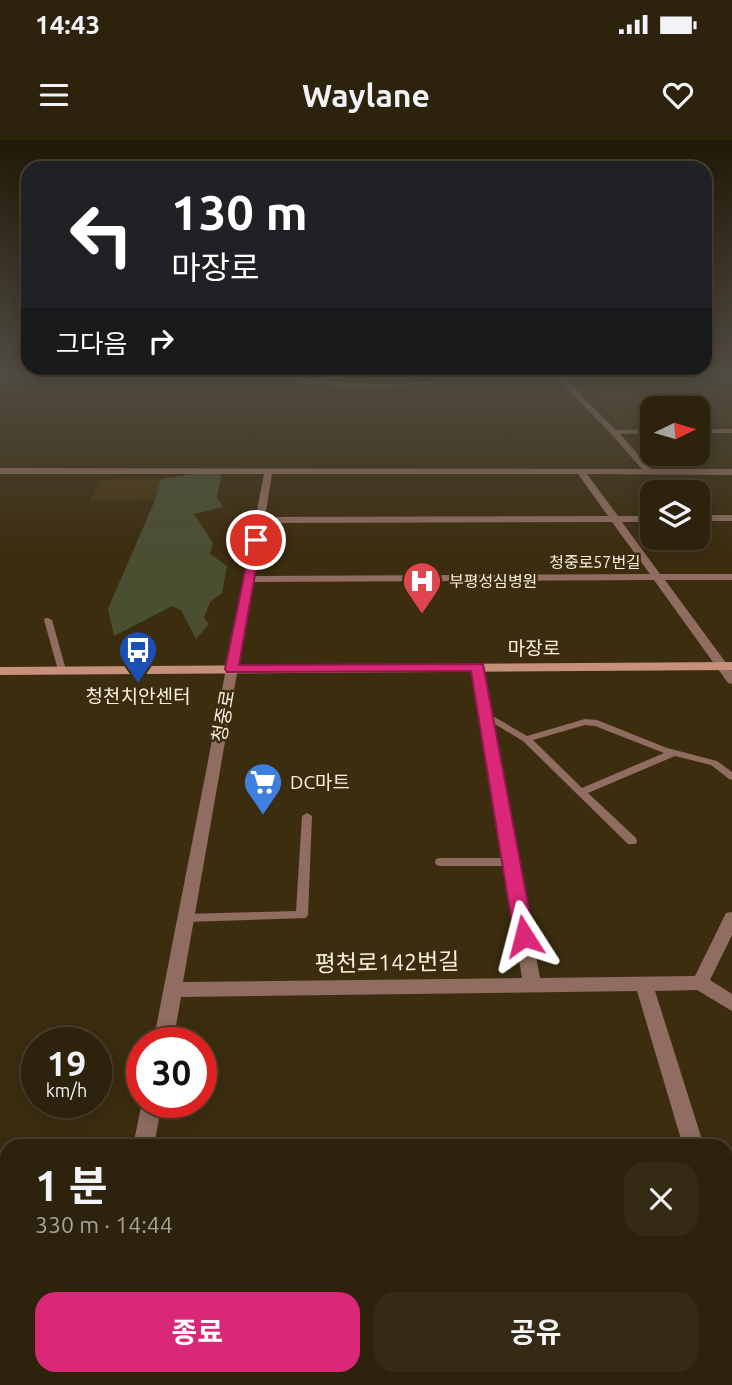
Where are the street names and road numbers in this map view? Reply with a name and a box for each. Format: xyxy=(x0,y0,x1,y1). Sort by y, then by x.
street label: 청중로57번길 xyxy=(549,553,641,571)
street label: 마장로 xyxy=(508,637,560,659)
street label: 청중로 xyxy=(208,688,238,744)
street label: 평천로142번길 xyxy=(314,948,460,976)

